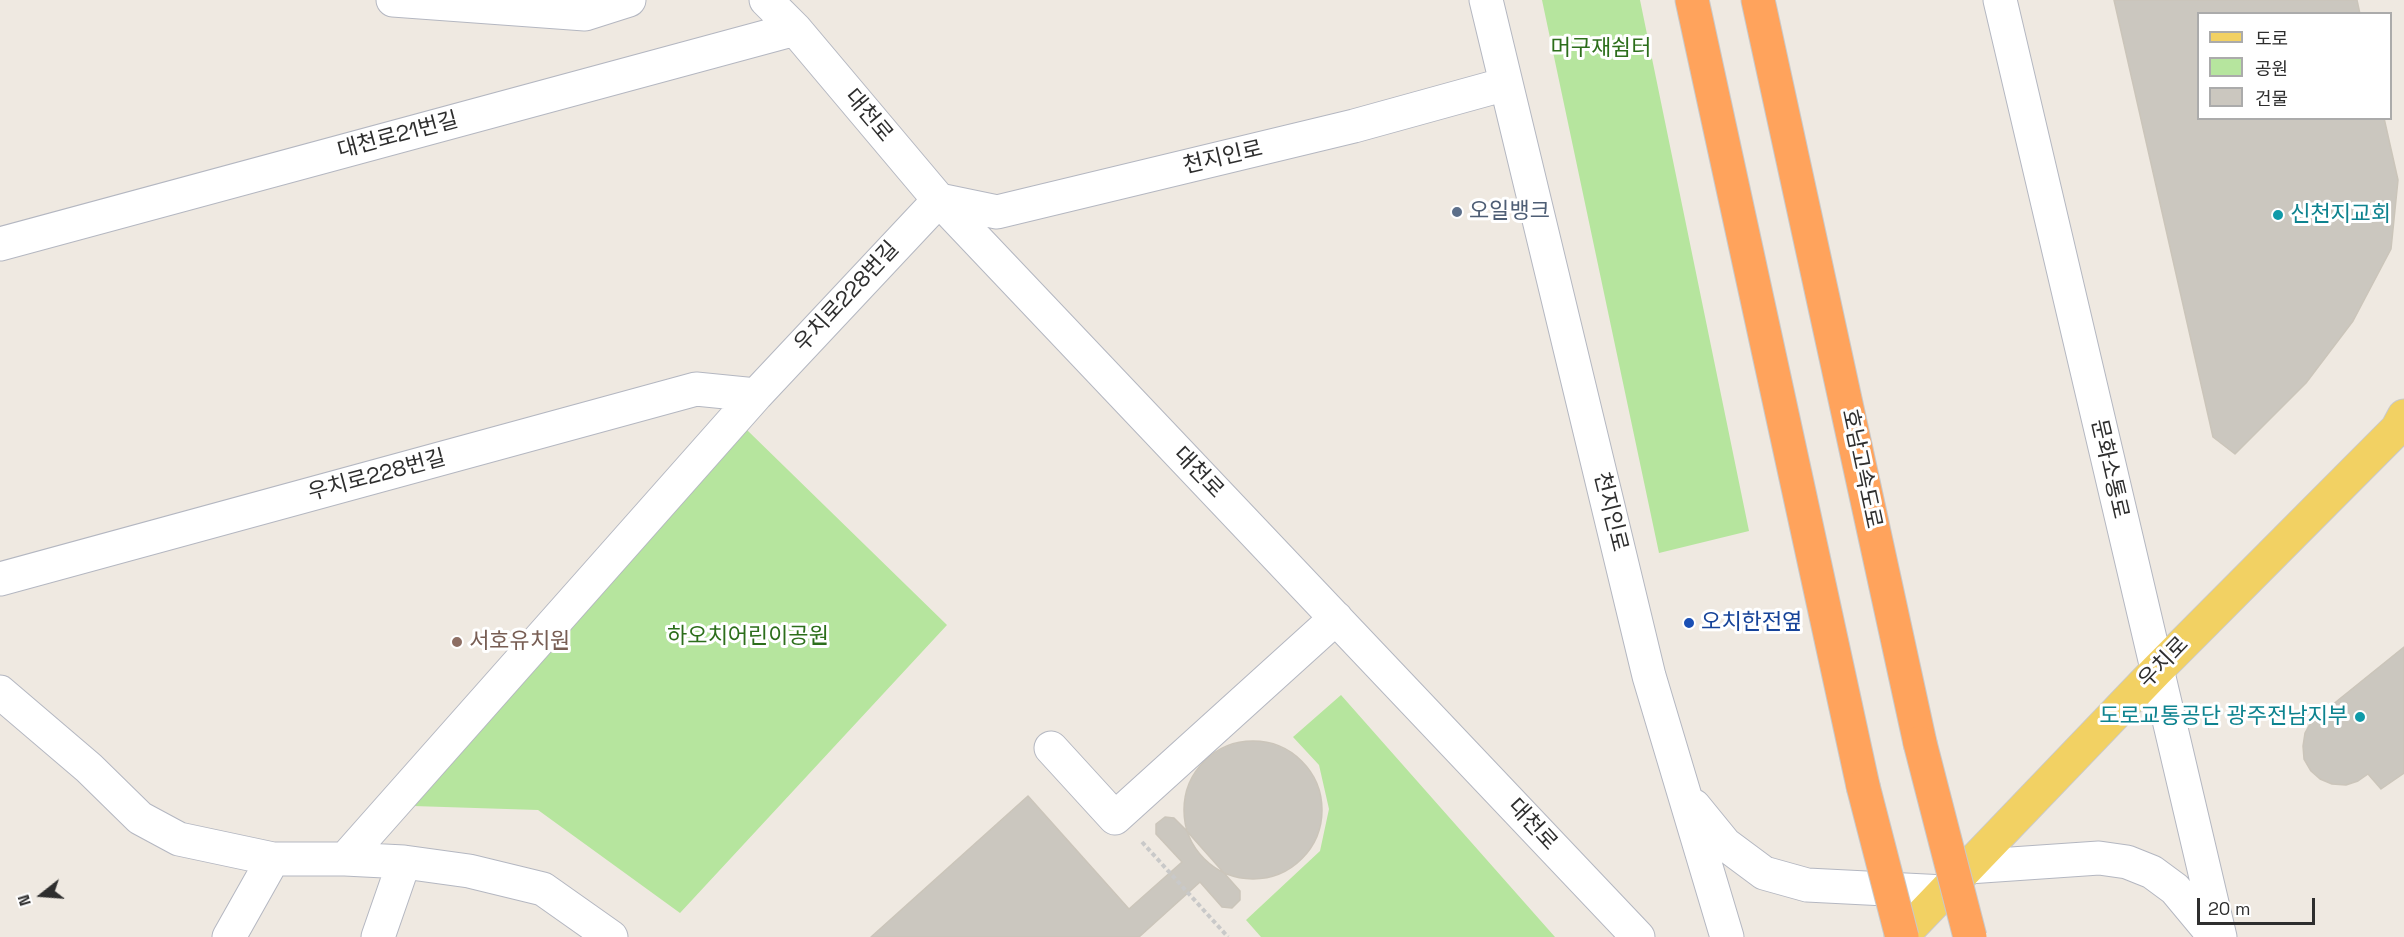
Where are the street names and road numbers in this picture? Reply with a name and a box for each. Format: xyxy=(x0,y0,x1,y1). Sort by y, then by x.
street label: 대천로 xyxy=(838,84,898,148)
street label: 대천로21번길 xyxy=(335,107,461,165)
street label: 천지인로 xyxy=(1181,136,1265,180)
street label: 우치로228번길 xyxy=(789,236,905,358)
street label: 호남고속도로 xyxy=(1835,407,1887,531)
street label: 문화소통로 xyxy=(2085,417,2133,521)
street label: 대천로 xyxy=(1167,442,1229,504)
street label: 우치로228번길 xyxy=(305,445,449,507)
street label: 천지인로 xyxy=(1587,470,1633,554)
street label: 우치로 xyxy=(2133,632,2195,694)
street label: 대천로 xyxy=(1502,794,1562,856)

